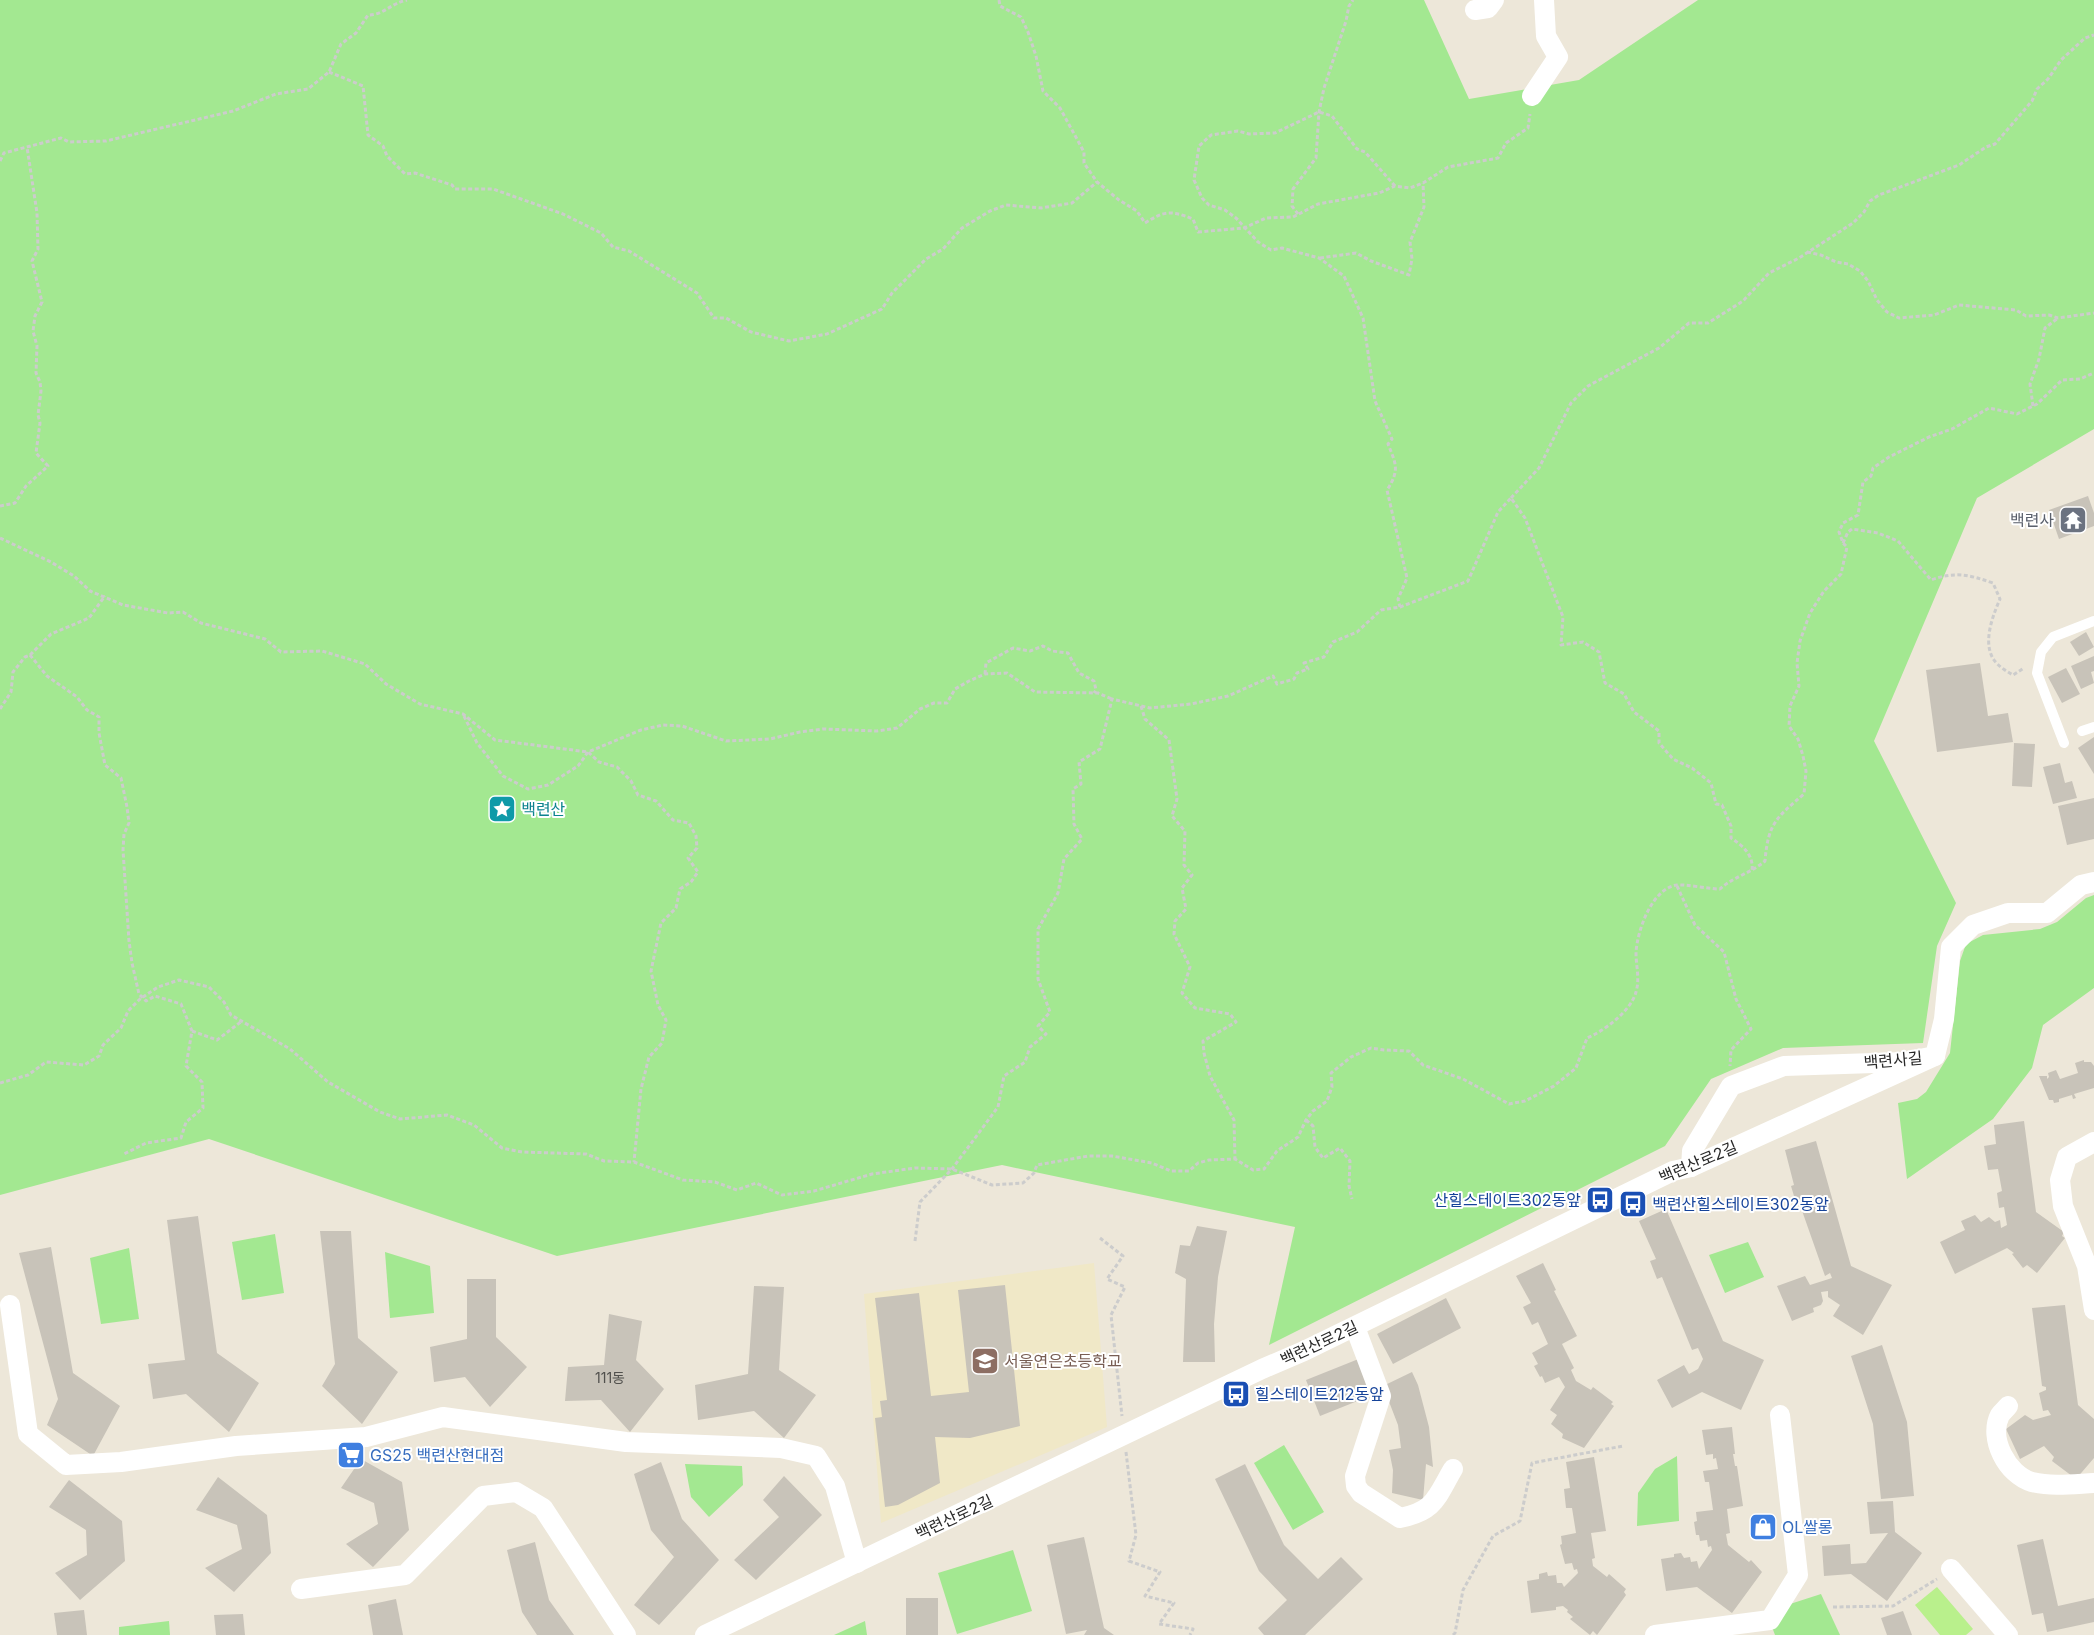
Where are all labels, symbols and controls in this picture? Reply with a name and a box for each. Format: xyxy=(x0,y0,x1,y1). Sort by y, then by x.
temple icon: 백련사 xyxy=(2058,505,2088,535)
place label: 백련사 xyxy=(2010,510,2054,530)
place icon: 백련산 xyxy=(487,794,517,824)
place label: 백련산 xyxy=(521,799,565,819)
street label: 백련사길 xyxy=(1863,1047,1923,1073)
street label: 백련산로2길 xyxy=(1656,1137,1740,1187)
bus stop icon: 산힐스테이트302동앞 xyxy=(1585,1185,1615,1215)
bus stop icon: 백련산힐스테이트302동앞 xyxy=(1618,1189,1648,1219)
place label: 산힐스테이트302동앞 xyxy=(1434,1190,1581,1210)
place label: 백련산힐스테이트302동앞 xyxy=(1652,1194,1829,1214)
street label: 백련산로2길 xyxy=(1277,1316,1361,1370)
school or university icon: 서울연은초등학교 xyxy=(970,1346,1000,1376)
place label: 서울연은초등학교 xyxy=(1004,1351,1122,1371)
house number: 111동 xyxy=(595,1369,625,1386)
bus stop icon: 힐스테이트212동앞 xyxy=(1221,1379,1251,1409)
place label: 힐스테이트212동앞 xyxy=(1255,1384,1384,1404)
supermarket icon: GS25 백련산현대점 xyxy=(336,1440,366,1470)
place label: GS25 백련산현대점 xyxy=(370,1445,505,1465)
street label: 백련산로2길 xyxy=(912,1490,996,1544)
shop icon: OL쌀롱 xyxy=(1748,1512,1778,1542)
place label: OL쌀롱 xyxy=(1782,1517,1833,1537)

